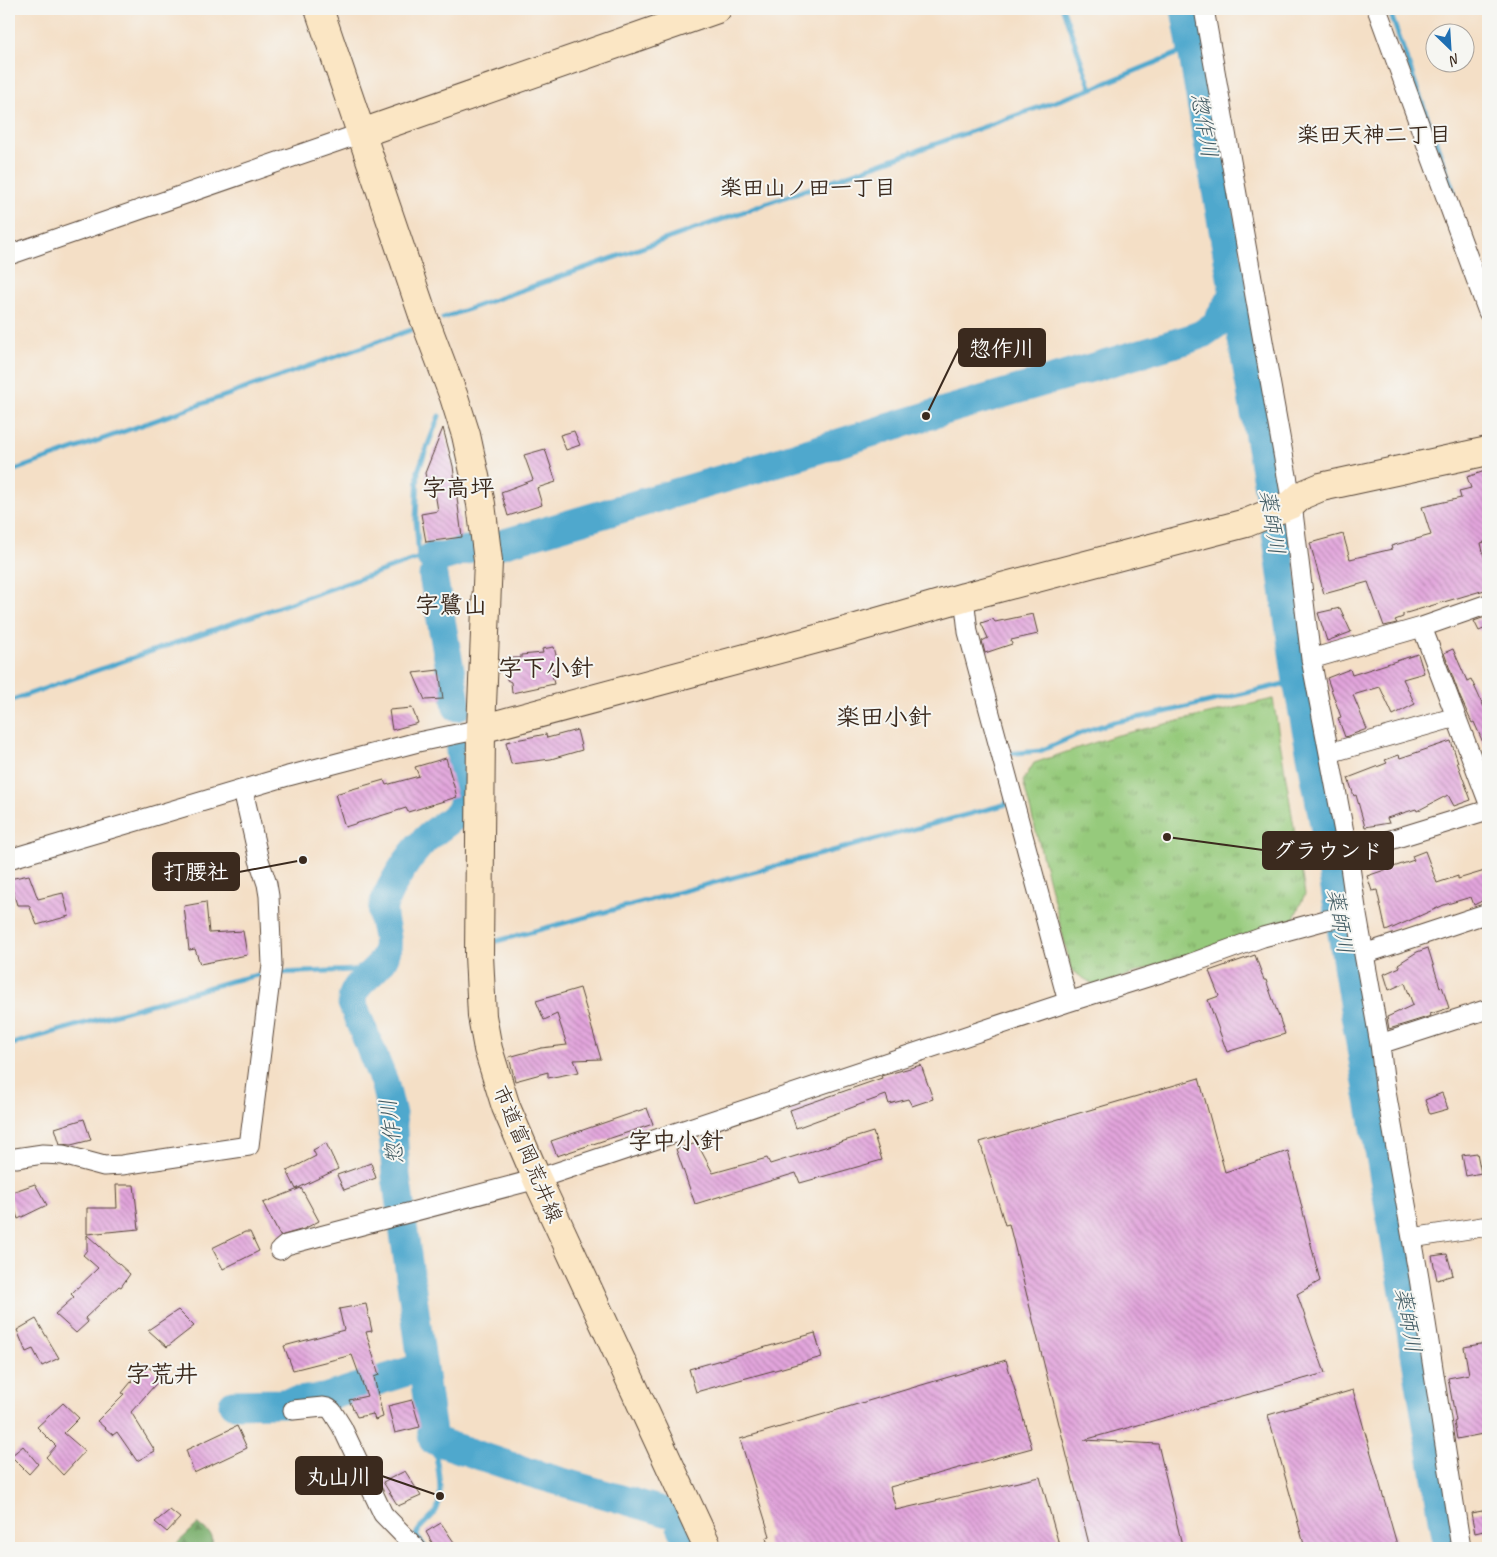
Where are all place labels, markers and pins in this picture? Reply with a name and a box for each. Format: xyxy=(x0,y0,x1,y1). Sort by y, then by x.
callout: 惣作川 xyxy=(959,329,1045,366)
callout: グラウンド xyxy=(1263,832,1393,869)
callout: 打腰社 xyxy=(153,853,239,890)
callout: 丸山川 xyxy=(296,1457,382,1494)

